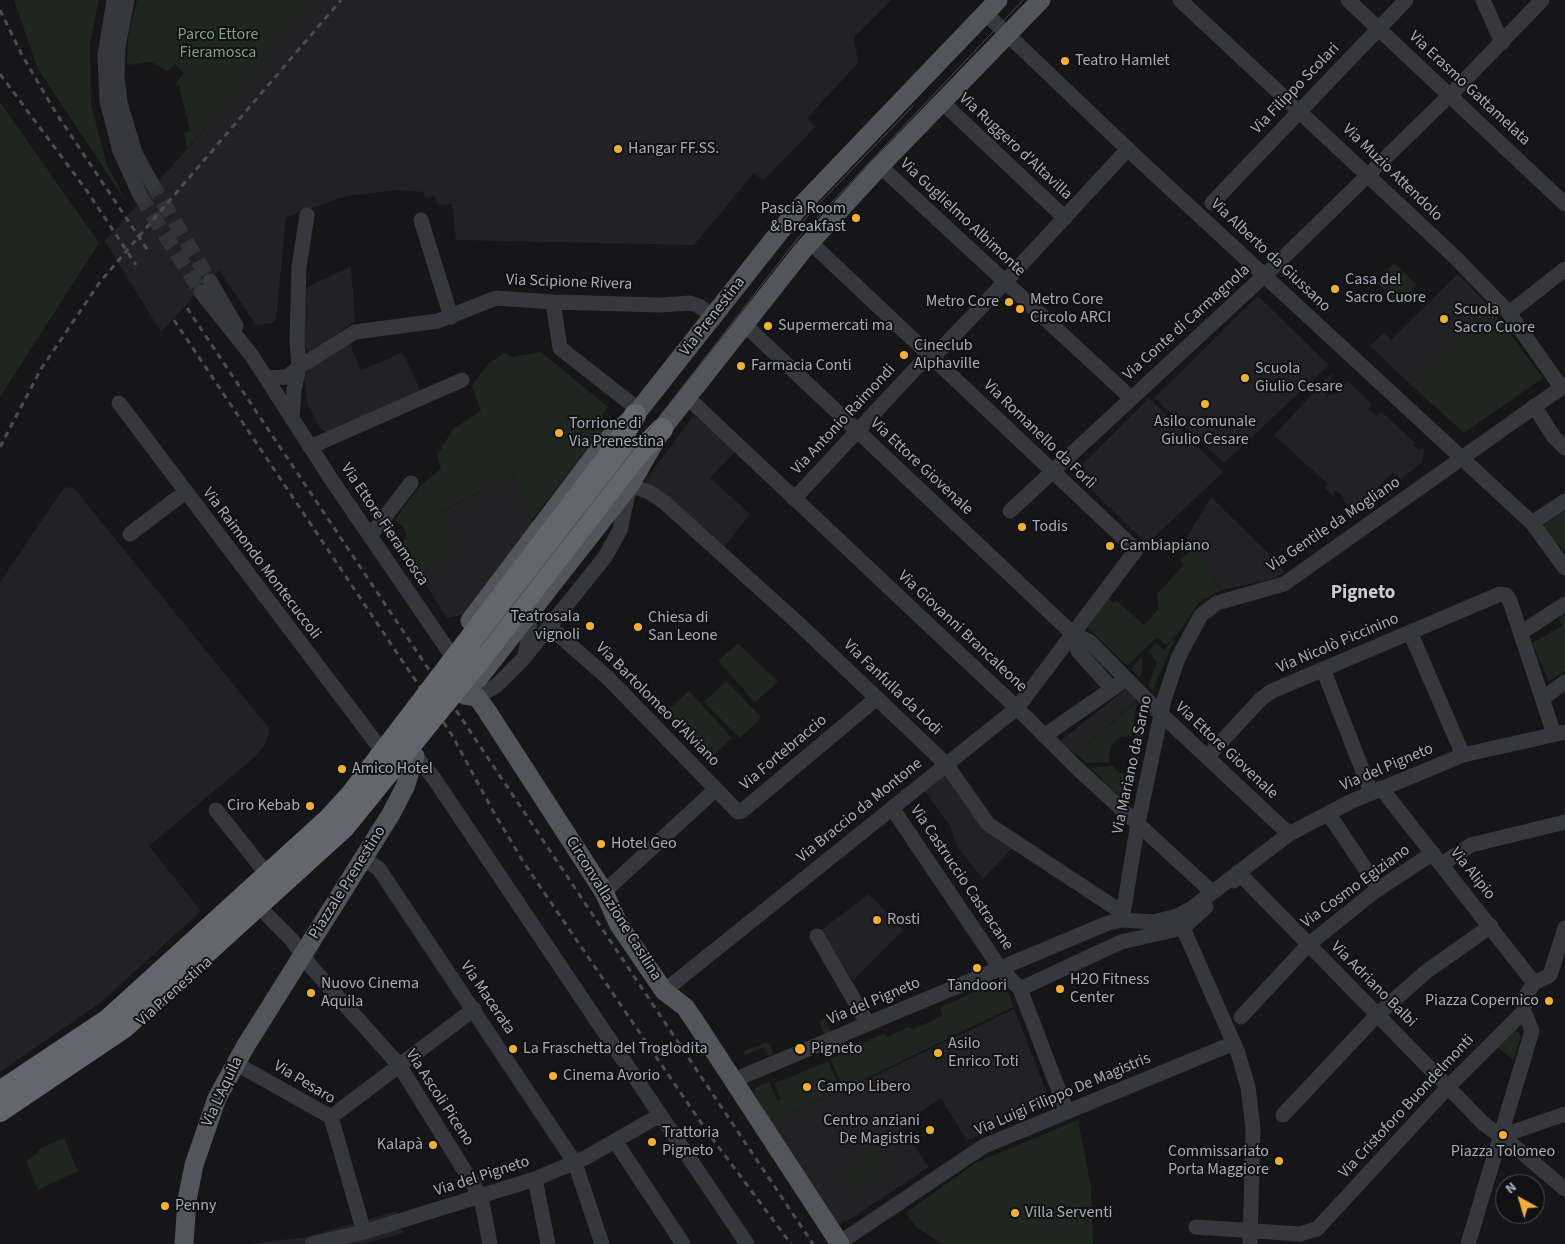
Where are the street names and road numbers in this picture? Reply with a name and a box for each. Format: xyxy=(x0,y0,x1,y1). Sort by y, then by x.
street label: Via Erasmo Gattamelata xyxy=(1404,28,1534,150)
street label: Via Filippo Scolari xyxy=(1248,40,1344,138)
street label: Via Ruggero d'Altavilla xyxy=(954,90,1076,204)
street label: Via Muzio Attendolo xyxy=(1338,120,1446,226)
street label: Via Guglielmo Albimonte xyxy=(895,155,1029,281)
street label: Via Alberto da Giussano xyxy=(1206,195,1334,317)
street label: Via Conte di Carmagnola xyxy=(1120,261,1254,385)
street label: Via Scipione Rivera xyxy=(506,271,632,295)
street label: Via Prenestina xyxy=(676,274,750,360)
street label: Via Antonio Raimondi xyxy=(788,361,900,479)
street label: Via Romanello da Forlì xyxy=(979,376,1099,494)
street label: Via Ettore Giovenale xyxy=(866,414,976,520)
street label: Via Ettore Fieramosca xyxy=(336,460,432,590)
street label: Via Gentile da Mogliano xyxy=(1264,473,1404,577)
street label: Via Raimondo Montecuccoli xyxy=(198,484,324,644)
street label: Via Giovanni Brancaleone xyxy=(893,567,1031,697)
street label: Via Nicolò Piccinino xyxy=(1274,610,1402,678)
street label: Via Fanfulla da Lodi xyxy=(839,636,945,740)
street label: Via Bartolomeo d'Alviano xyxy=(591,639,723,771)
street label: Via Mariano da Sarno xyxy=(1109,694,1157,836)
street label: Via Ettore Giovenale xyxy=(1171,698,1281,804)
street label: Via Fortebraccio xyxy=(737,711,831,795)
street label: Via del Pigneto xyxy=(1338,740,1436,796)
street label: Via Braccio da Montone xyxy=(793,754,927,868)
street label: Via Castruccio Castracane xyxy=(905,802,1017,954)
street label: Piazzale Prenestino xyxy=(305,823,391,943)
street label: Circonvallazione Casilina xyxy=(561,833,665,985)
street label: Via Cosmo Egiziano xyxy=(1298,841,1414,933)
street label: Via Alipio xyxy=(1445,844,1499,904)
street label: Via Adriano Balbi xyxy=(1326,938,1420,1032)
street label: Via Prenestina xyxy=(133,953,217,1031)
street label: Via Macerata xyxy=(456,958,518,1038)
street label: Via del Pigneto xyxy=(825,974,923,1030)
street label: Via Cristoforo Buondelmonti xyxy=(1335,1031,1479,1183)
street label: Via Ascoli Piceno xyxy=(401,1046,477,1150)
street label: Via Luigi Filippo De Magistris xyxy=(972,1049,1154,1141)
street label: Via L'Aquila xyxy=(198,1054,248,1130)
street label: Via Pesaro xyxy=(270,1057,338,1109)
street label: Via del Pigneto xyxy=(432,1153,532,1201)

